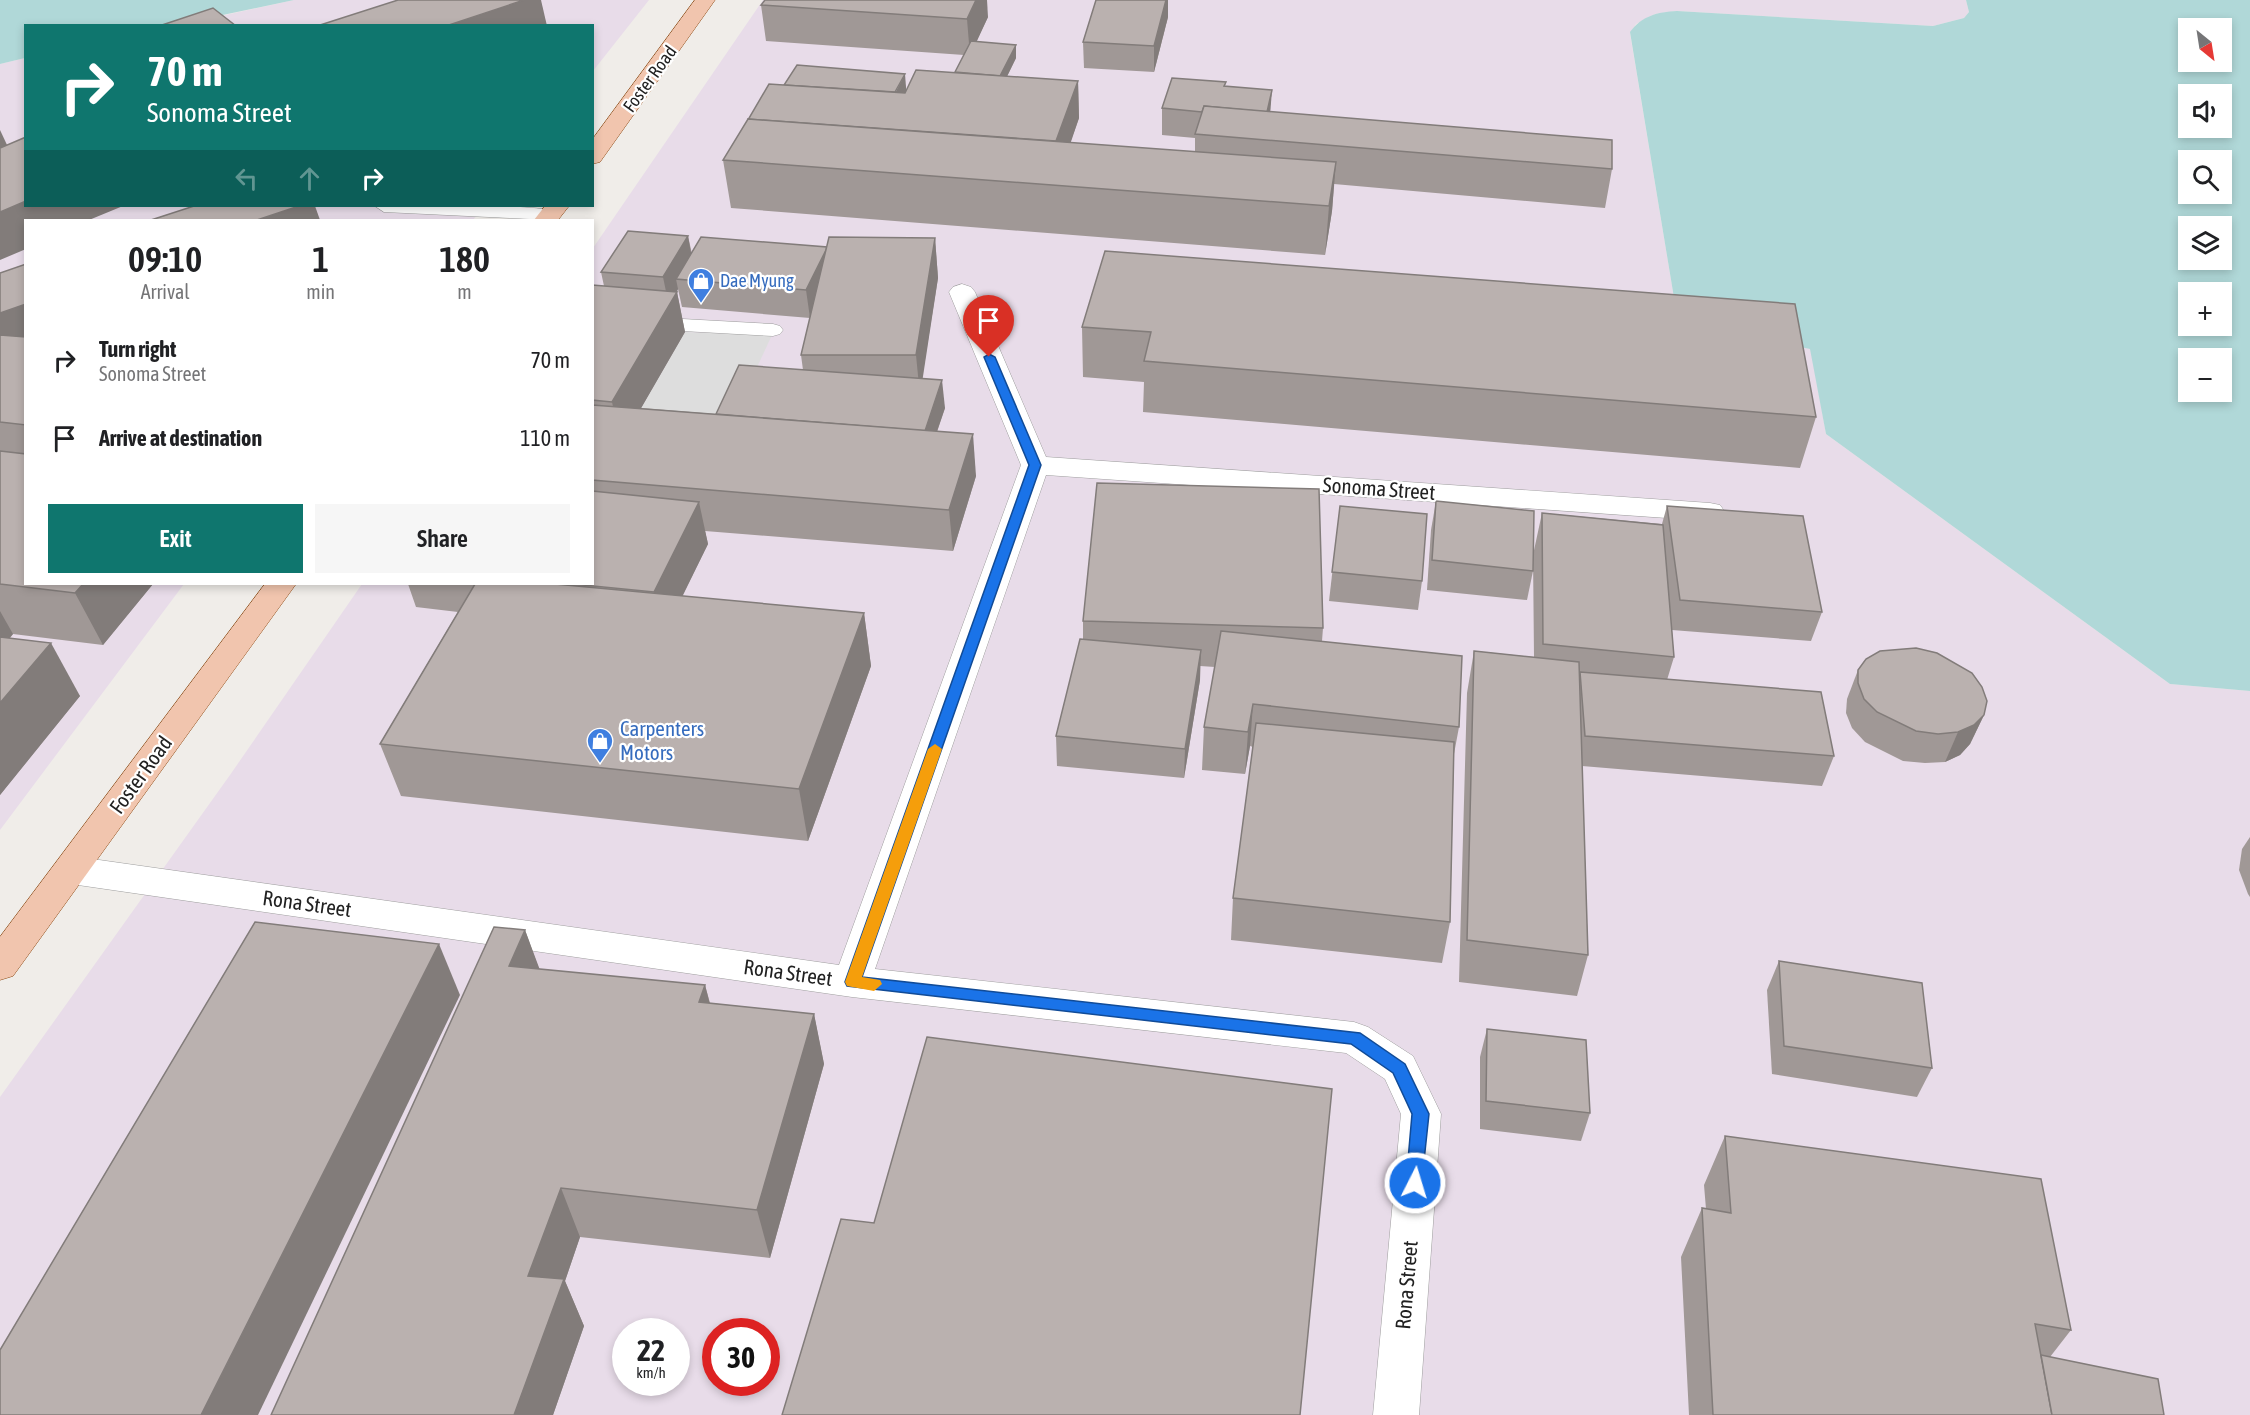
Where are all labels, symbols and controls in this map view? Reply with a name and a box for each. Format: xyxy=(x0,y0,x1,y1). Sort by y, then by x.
north arrow xyxy=(2178,18,2232,72)
map controls xyxy=(2178,18,2232,402)
street label: Foster Road xyxy=(618,41,681,116)
text: 70 m xyxy=(147,47,222,95)
icon: right xyxy=(48,48,126,126)
button: sound xyxy=(2178,84,2232,138)
text: Sonoma Street xyxy=(147,97,292,128)
button: search xyxy=(2178,150,2232,204)
icon: left xyxy=(230,162,263,195)
icon: ahead xyxy=(293,162,326,195)
icon: right xyxy=(356,162,389,195)
button: layers xyxy=(2178,216,2232,270)
text: 09:10 xyxy=(128,238,202,280)
text: 1 xyxy=(312,238,329,280)
text: 180 xyxy=(439,238,490,280)
shop icon: Dae Myung xyxy=(686,266,716,304)
place label: Dae Myung xyxy=(720,270,794,291)
text: Arrival xyxy=(141,280,190,303)
text: min xyxy=(306,280,335,303)
text: m xyxy=(457,280,472,303)
button: + xyxy=(2178,282,2232,336)
pin xyxy=(963,295,1014,357)
icon: arrive xyxy=(972,304,1005,337)
text: Turn right xyxy=(99,336,176,362)
icon: right xyxy=(48,344,81,377)
text: 70 m xyxy=(530,347,570,373)
button: − xyxy=(2178,348,2232,402)
text: Sonoma Street xyxy=(99,362,206,385)
icon: arrive xyxy=(48,422,81,455)
text: Arrive at destination xyxy=(99,425,262,451)
text: 110 m xyxy=(520,425,570,451)
street label: Sonoma Street xyxy=(1322,472,1436,504)
button: Exit xyxy=(48,504,303,573)
button: Share xyxy=(315,504,570,573)
place label: Carpenters Motors xyxy=(620,716,704,764)
shop icon: Carpenters Motors xyxy=(585,726,615,764)
street label: Foster Road xyxy=(104,731,176,818)
street label: Rona Street xyxy=(261,885,353,921)
street label: Rona Street xyxy=(742,954,834,990)
position arrow xyxy=(1383,1151,1447,1215)
street label: Rona Street xyxy=(1390,1239,1422,1330)
speed limit sign: 30 xyxy=(702,1318,780,1396)
text: 22 xyxy=(637,1333,665,1367)
text: km/h xyxy=(636,1364,666,1381)

